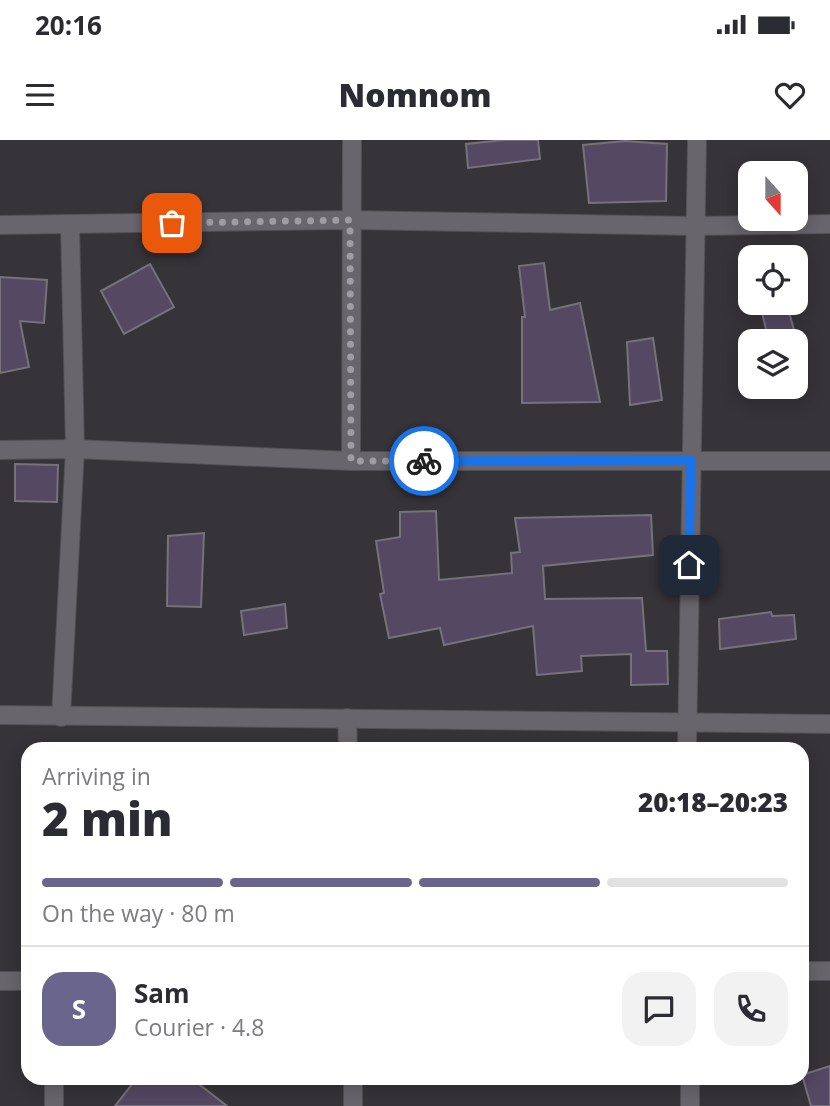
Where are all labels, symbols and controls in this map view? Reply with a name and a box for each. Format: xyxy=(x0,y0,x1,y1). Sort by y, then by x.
text: 20:16 xyxy=(35,7,102,43)
text: Nomnom xyxy=(339,73,491,116)
icon: menu xyxy=(21,76,59,114)
icon: heart xyxy=(771,76,809,114)
north arrow xyxy=(738,161,808,231)
map controls xyxy=(738,161,808,399)
pin xyxy=(142,193,202,253)
icon: bag xyxy=(153,204,191,242)
button: locate xyxy=(738,245,808,315)
button: layers xyxy=(738,329,808,399)
courier xyxy=(389,426,459,496)
icon: bike xyxy=(405,442,443,480)
pin xyxy=(659,535,719,595)
icon: home xyxy=(670,546,708,584)
text: Arriving in xyxy=(42,760,151,792)
text: 20:18–20:23 xyxy=(638,784,788,820)
text: 2 min xyxy=(42,787,173,849)
text: On the way · 80 m xyxy=(42,897,235,929)
button: chat xyxy=(622,972,696,1046)
button: phone xyxy=(714,972,788,1046)
text: Sam xyxy=(134,975,190,1011)
text: S xyxy=(72,991,86,1027)
text: Courier · 4.8 xyxy=(134,1011,264,1043)

